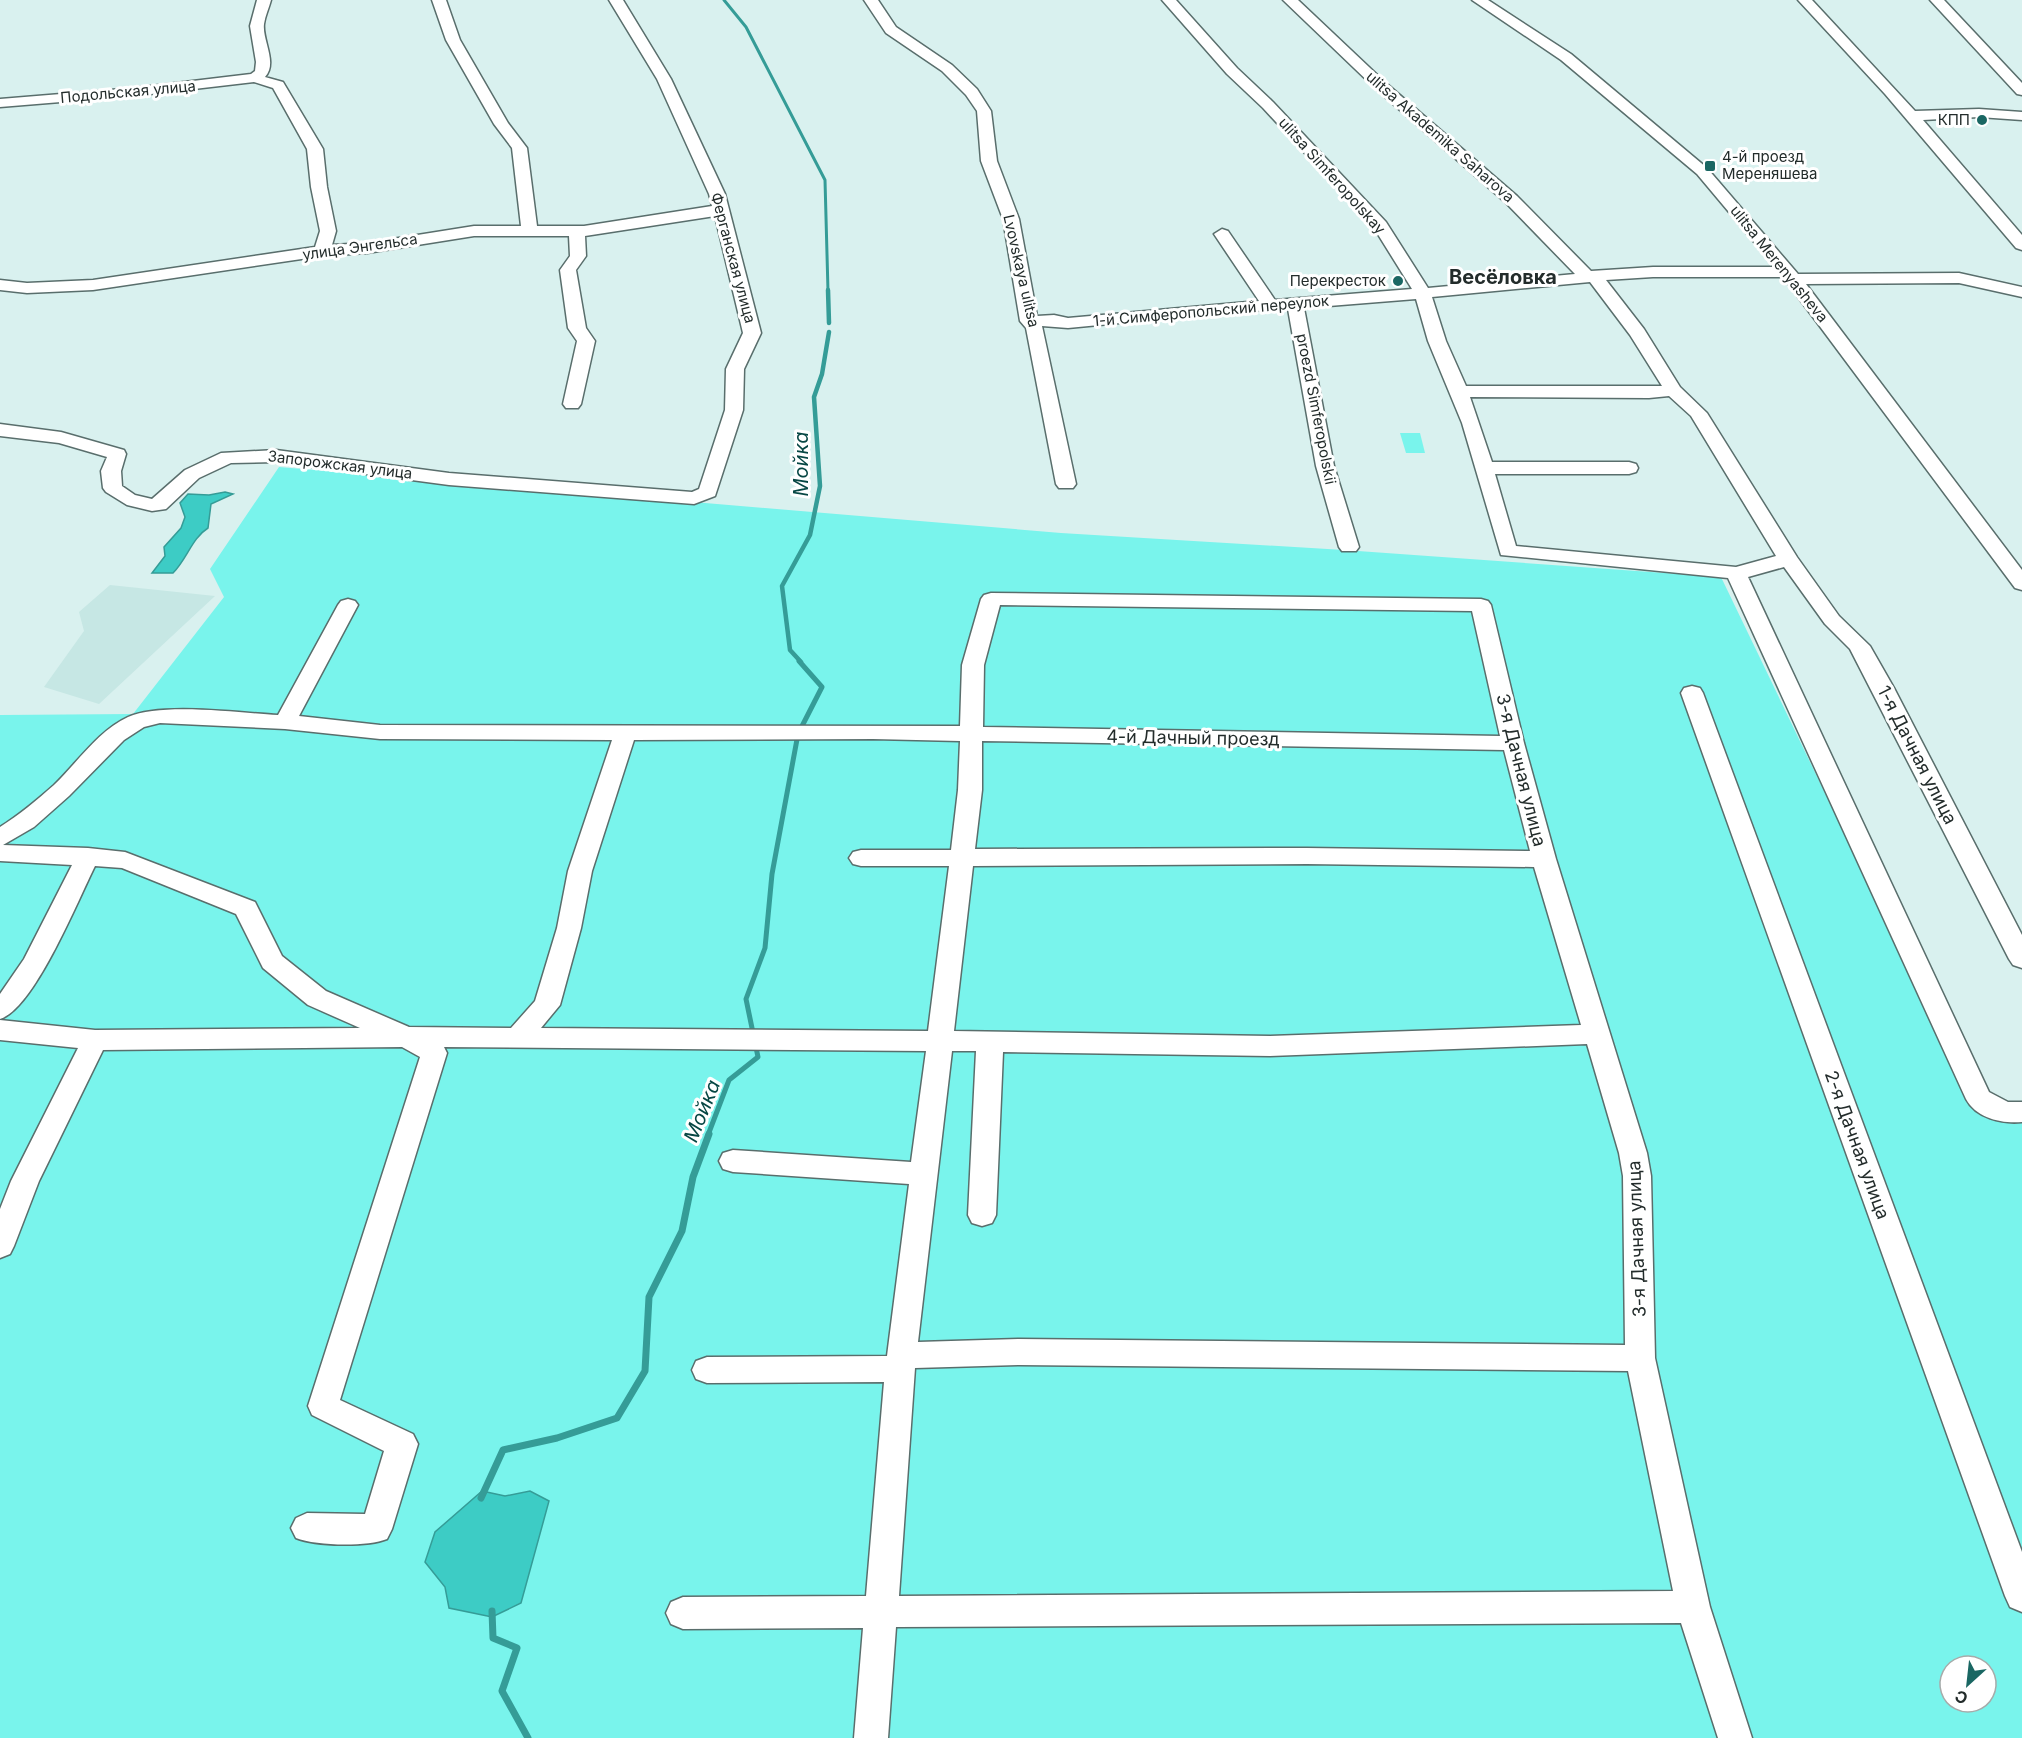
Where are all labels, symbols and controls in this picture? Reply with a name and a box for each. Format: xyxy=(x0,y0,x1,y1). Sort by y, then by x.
street label: ulitsa Akademika Saharova xyxy=(1362,67,1518,206)
street label: Подольская улица xyxy=(59,76,196,107)
place label: КПП xyxy=(1938,110,1970,129)
street label: ulitsa Simferopolskay xyxy=(1275,113,1390,238)
marker: КПП xyxy=(1975,113,1989,127)
place label: 4-й проезд Мереняшева xyxy=(1722,147,1817,183)
marker: 4-й проезд Мереняшева xyxy=(1703,159,1717,173)
street label: Ферганская улица xyxy=(707,190,760,325)
street label: ulitsa Merenyasheva xyxy=(1726,201,1833,326)
street label: Lvovskaya ulitsa xyxy=(999,213,1044,329)
street label: улица Энгельса xyxy=(301,229,419,264)
district label: Весёловка xyxy=(1449,265,1557,289)
place label: Перекресток xyxy=(1290,271,1386,290)
marker: Перекресток xyxy=(1391,274,1405,288)
street label: 1-й Симферопольский переулок xyxy=(1092,291,1330,330)
street label: proezd Simferopolskii xyxy=(1293,332,1340,486)
water label: Мойка xyxy=(789,431,813,497)
street label: Запорожская улица xyxy=(267,446,413,483)
street label: 1-я Дачная улица xyxy=(1873,682,1961,828)
street label: 3-я Дачная улица xyxy=(1492,691,1551,848)
street label: 4-й Дачный проезд xyxy=(1106,725,1280,750)
street label: 2-я Дачная улица xyxy=(1821,1068,1894,1222)
water label: Мойка xyxy=(679,1076,725,1146)
street label: 3-я Дачная улица xyxy=(1623,1160,1650,1318)
north arrow xyxy=(1938,1654,1998,1714)
text: С xyxy=(1951,1686,1971,1709)

